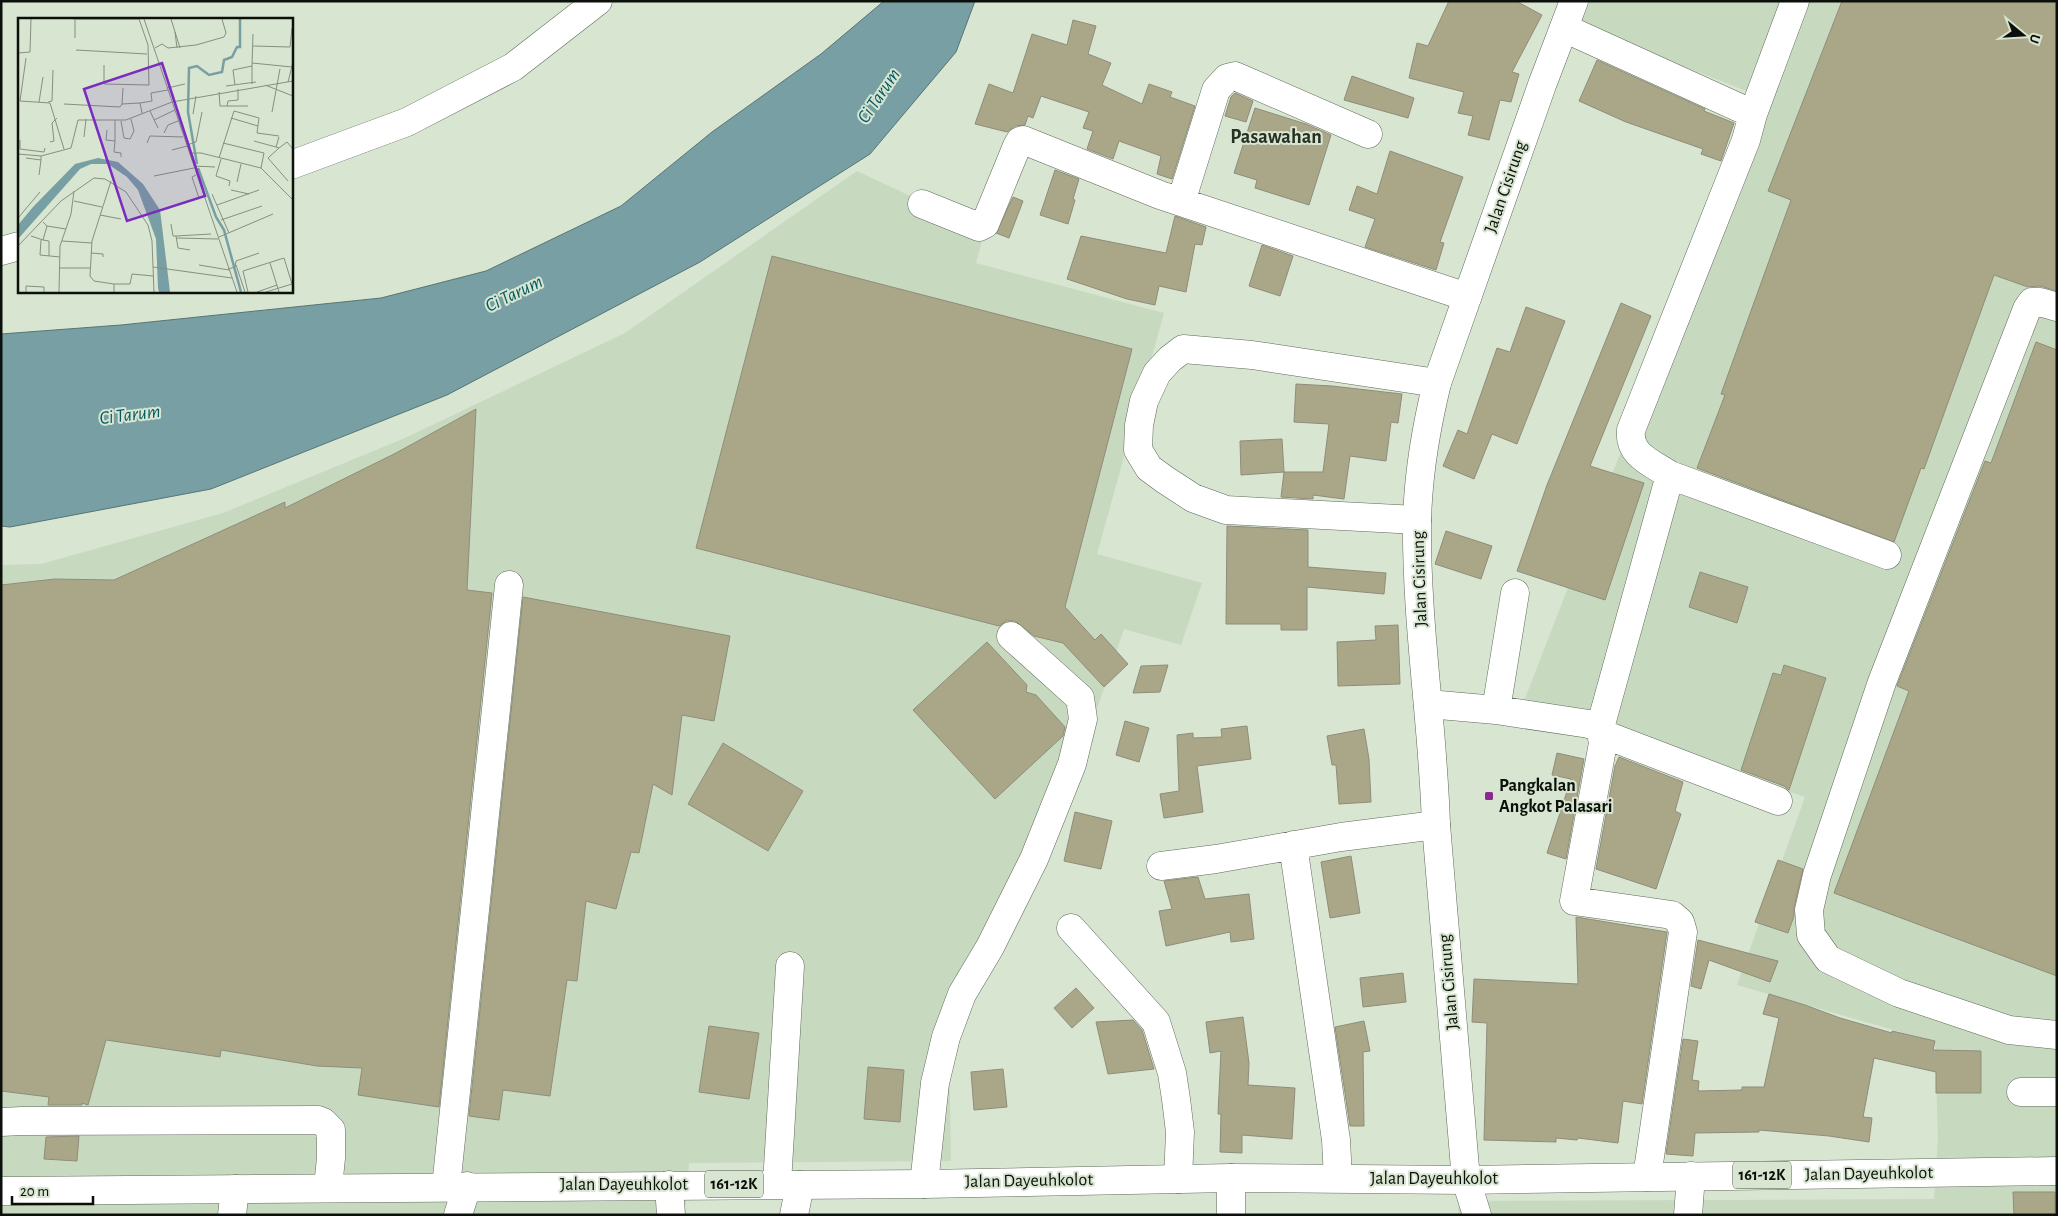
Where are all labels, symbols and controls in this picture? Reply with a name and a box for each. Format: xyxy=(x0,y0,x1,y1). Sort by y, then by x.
north arrow xyxy=(1998,10,2048,60)
inset map xyxy=(18,18,292,292)
text: U xyxy=(2026,32,2042,45)
water label: Ci Tarum xyxy=(854,65,904,127)
district label: Pasawahan xyxy=(1230,127,1322,147)
street label: Jalan Cisirung xyxy=(1482,138,1530,235)
water label: Ci Tarum xyxy=(482,272,546,316)
water label: Ci Tarum xyxy=(98,402,162,428)
street label: Jalan Cisirung xyxy=(1409,530,1431,627)
place label: Pangkalan Angkot Palasari xyxy=(1499,777,1613,816)
marker: Pangkalan Angkot Palasari xyxy=(1483,790,1495,802)
street label: Jalan Cisirung xyxy=(1436,933,1462,1031)
road number: 161-12K xyxy=(1733,1162,1791,1188)
street label: Jalan Dayeuhkolot xyxy=(1805,1164,1933,1184)
road number: 161-12K xyxy=(705,1170,763,1198)
street label: Jalan Dayeuhkolot xyxy=(1370,1170,1498,1188)
street label: Jalan Dayeuhkolot xyxy=(965,1171,1093,1191)
scale bar xyxy=(12,1174,94,1206)
street label: Jalan Dayeuhkolot xyxy=(560,1176,688,1194)
text: 20 m xyxy=(20,1184,49,1199)

